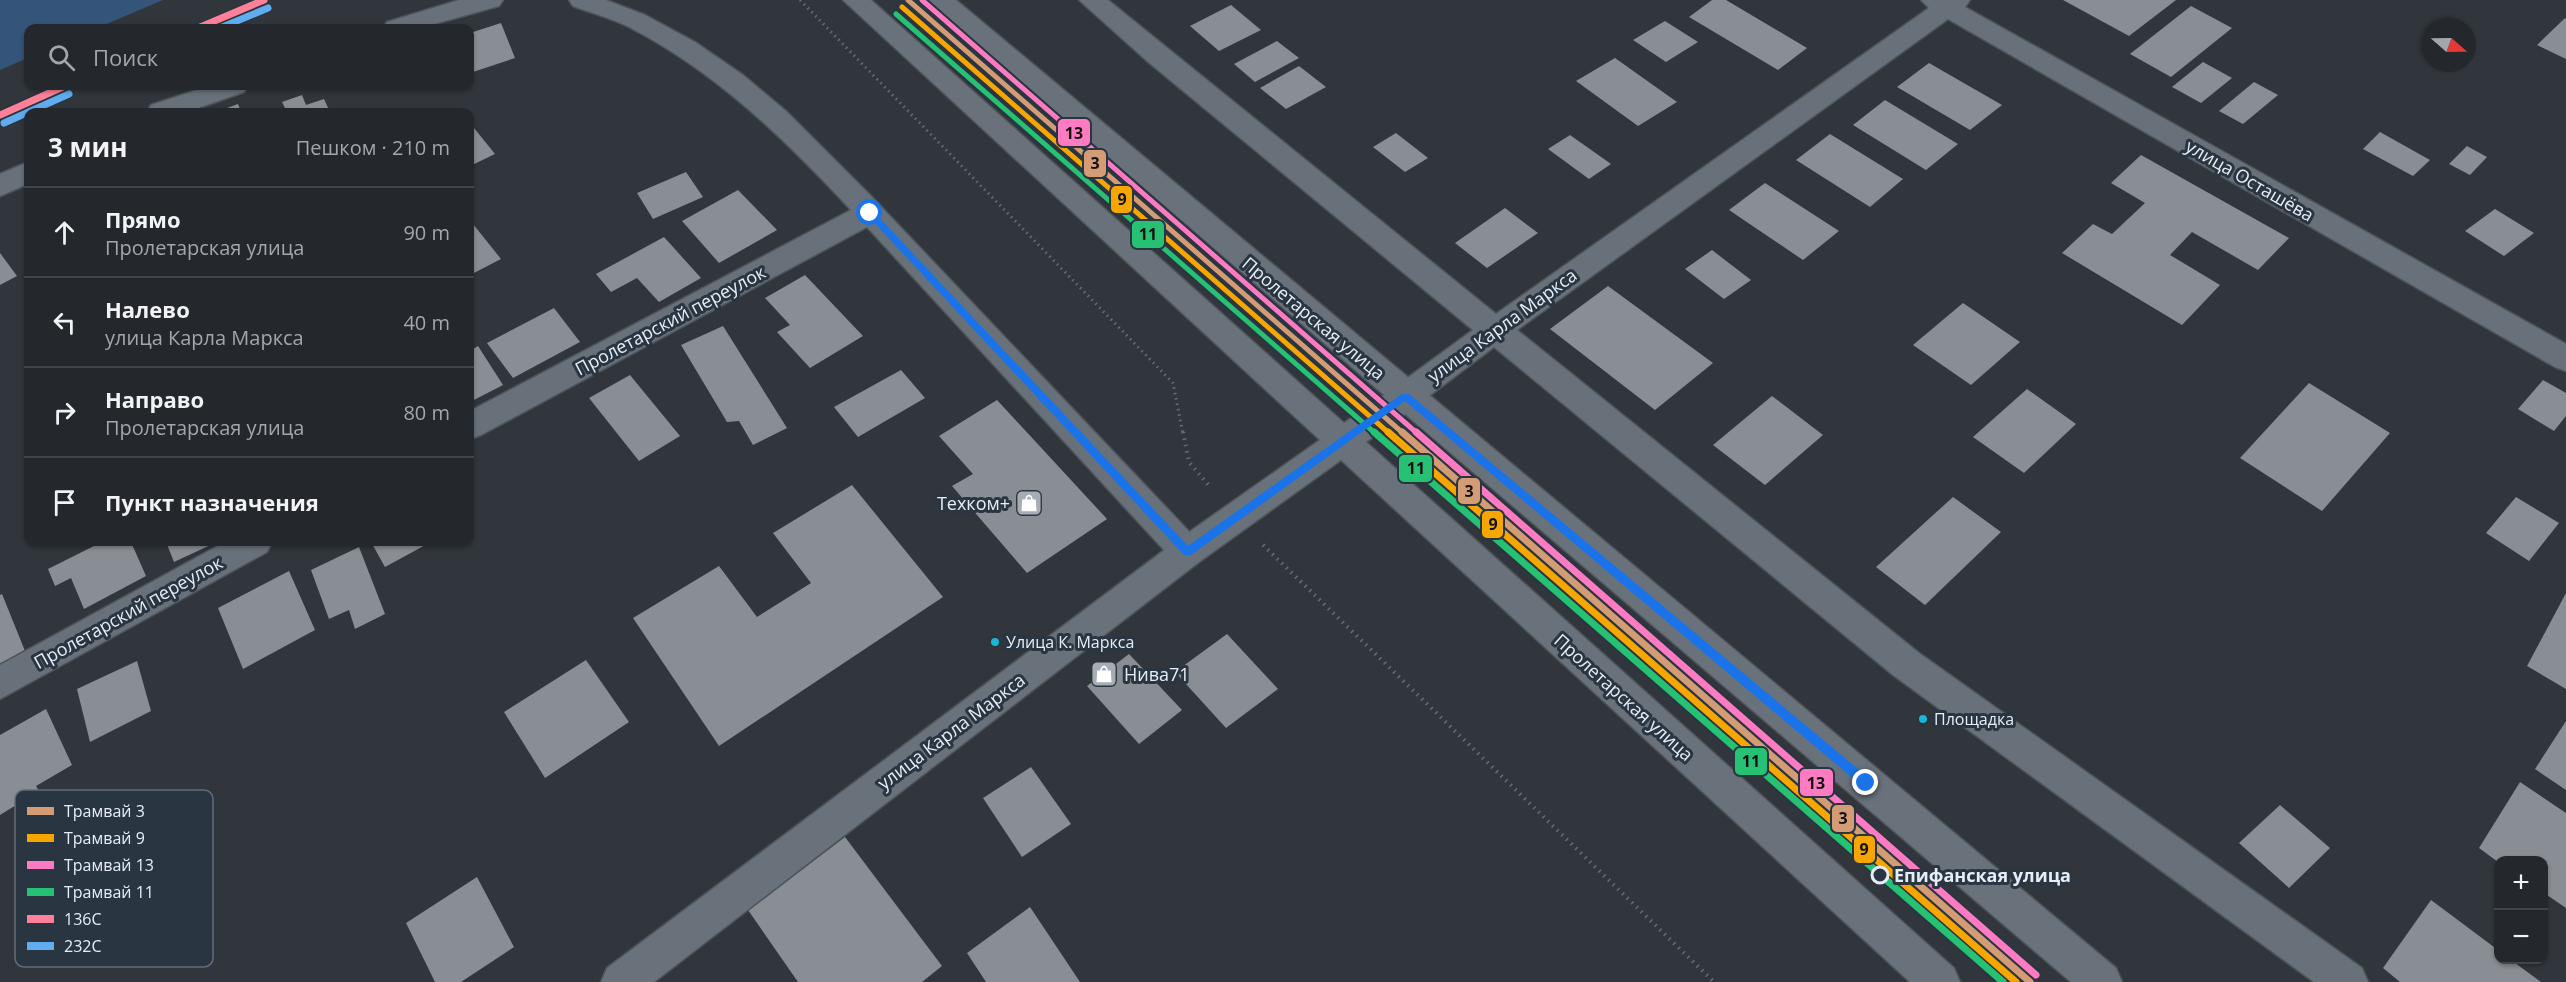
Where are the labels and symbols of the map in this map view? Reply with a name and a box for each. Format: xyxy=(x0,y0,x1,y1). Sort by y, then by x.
north arrow xyxy=(2422,18,2476,72)
line badge: 13 xyxy=(1057,118,1091,147)
text: 13 xyxy=(1065,122,1083,144)
street label: улица Осташёва xyxy=(2182,134,2318,226)
line badge: 3 xyxy=(1083,149,1107,178)
text: 3 xyxy=(1090,152,1100,174)
line badge: 9 xyxy=(1110,185,1133,214)
text: 9 xyxy=(1117,188,1127,210)
route start xyxy=(856,199,882,225)
line badge: 11 xyxy=(1131,220,1165,249)
text: 11 xyxy=(1139,223,1157,245)
street label: Пролетарская улица xyxy=(1238,251,1390,385)
street label: Пролетарский переулок xyxy=(571,259,770,380)
street label: улица Карла Маркса xyxy=(1423,263,1581,387)
line badge: 11 xyxy=(1398,454,1433,483)
text: 11 xyxy=(1407,457,1425,479)
line badge: 3 xyxy=(1457,477,1481,505)
text: 3 xyxy=(1464,480,1474,502)
shop icon: Техком+ xyxy=(1014,488,1044,518)
place label: Техком+ xyxy=(937,491,1010,515)
line badge: 9 xyxy=(1481,510,1504,539)
text: 9 xyxy=(1488,513,1498,535)
street label: Пролетарский переулок xyxy=(29,550,227,674)
street label: Пролетарская улица xyxy=(1549,628,1699,766)
place label: Улица К. Маркса xyxy=(1006,631,1134,653)
marker: Улица К. Маркса xyxy=(989,636,1001,648)
shop icon: Нива71 xyxy=(1089,659,1119,689)
place label: Нива71 xyxy=(1124,662,1190,686)
street label: улица Карла Маркса xyxy=(872,668,1030,794)
place label: Площадка xyxy=(1934,708,2014,730)
marker: Площадка xyxy=(1917,713,1929,725)
line badge: 11 xyxy=(1734,747,1768,776)
text: 11 xyxy=(1742,750,1760,772)
line badge: 13 xyxy=(1799,768,1834,797)
route end xyxy=(1852,769,1878,795)
text: 13 xyxy=(1807,772,1825,794)
legend xyxy=(15,790,213,967)
text: Трамвай 3 xyxy=(64,800,145,822)
line badge: 3 xyxy=(1831,804,1855,833)
text: 3 xyxy=(1838,807,1848,829)
text: Трамвай 9 xyxy=(64,827,145,849)
line badge: 9 xyxy=(1853,835,1876,864)
text: 9 xyxy=(1859,838,1869,860)
text: Трамвай 13 xyxy=(64,854,154,876)
place label: Епифанская улица xyxy=(1894,863,2071,887)
marker: Епифанская улица xyxy=(1871,866,1889,884)
text: Трамвай 11 xyxy=(64,881,154,903)
text: 136С xyxy=(64,908,102,930)
text: 232C xyxy=(64,935,102,957)

